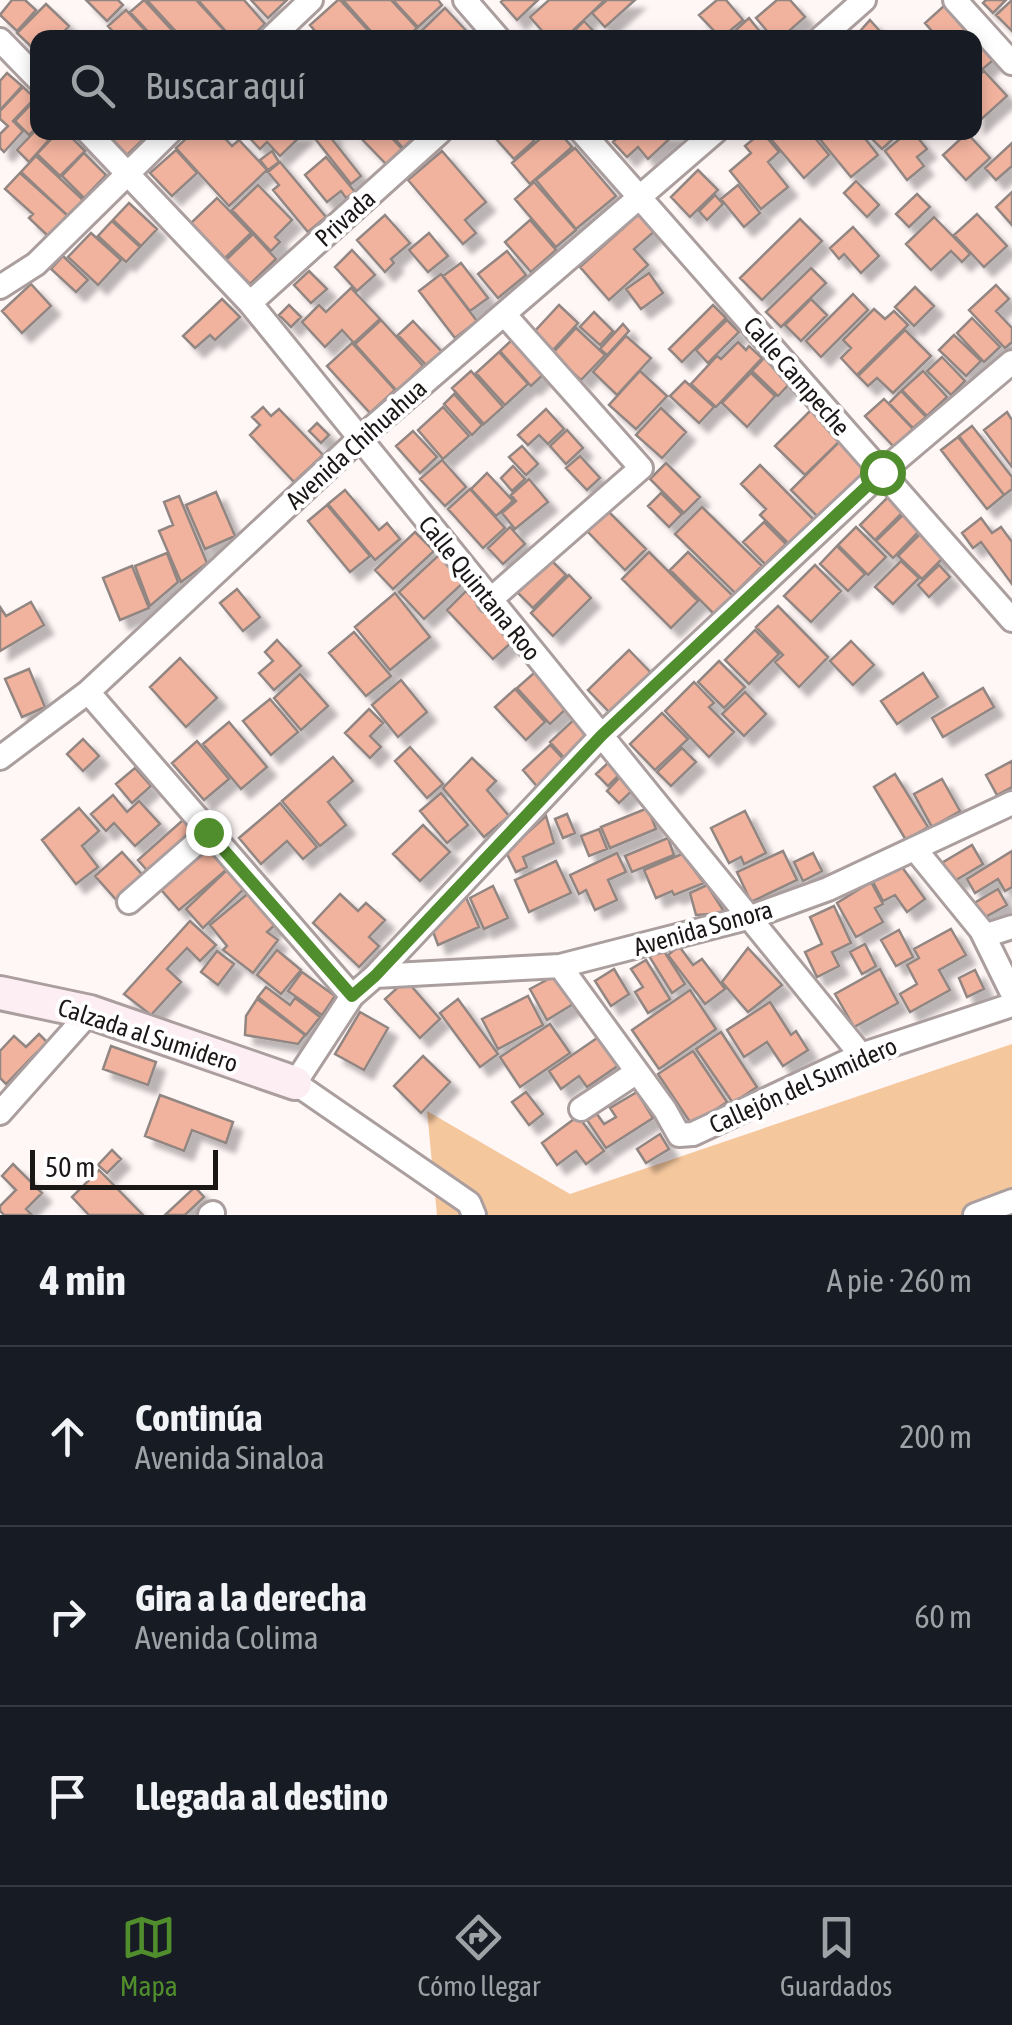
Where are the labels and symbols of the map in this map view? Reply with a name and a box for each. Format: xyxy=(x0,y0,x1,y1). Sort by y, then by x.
street label: Privada xyxy=(309,184,381,252)
street label: Calle Campeche xyxy=(738,311,856,441)
street label: Avenida Chihuahua xyxy=(280,374,432,514)
route start xyxy=(860,450,906,496)
street label: Calle Quintana Roo xyxy=(413,510,547,666)
route end xyxy=(186,810,232,856)
street label: Avenida Sonora xyxy=(630,895,776,961)
street label: Calzada al Sumidero xyxy=(55,993,241,1077)
street label: Callejón del Sumidero xyxy=(705,1031,901,1139)
scale bar xyxy=(30,1145,218,1190)

